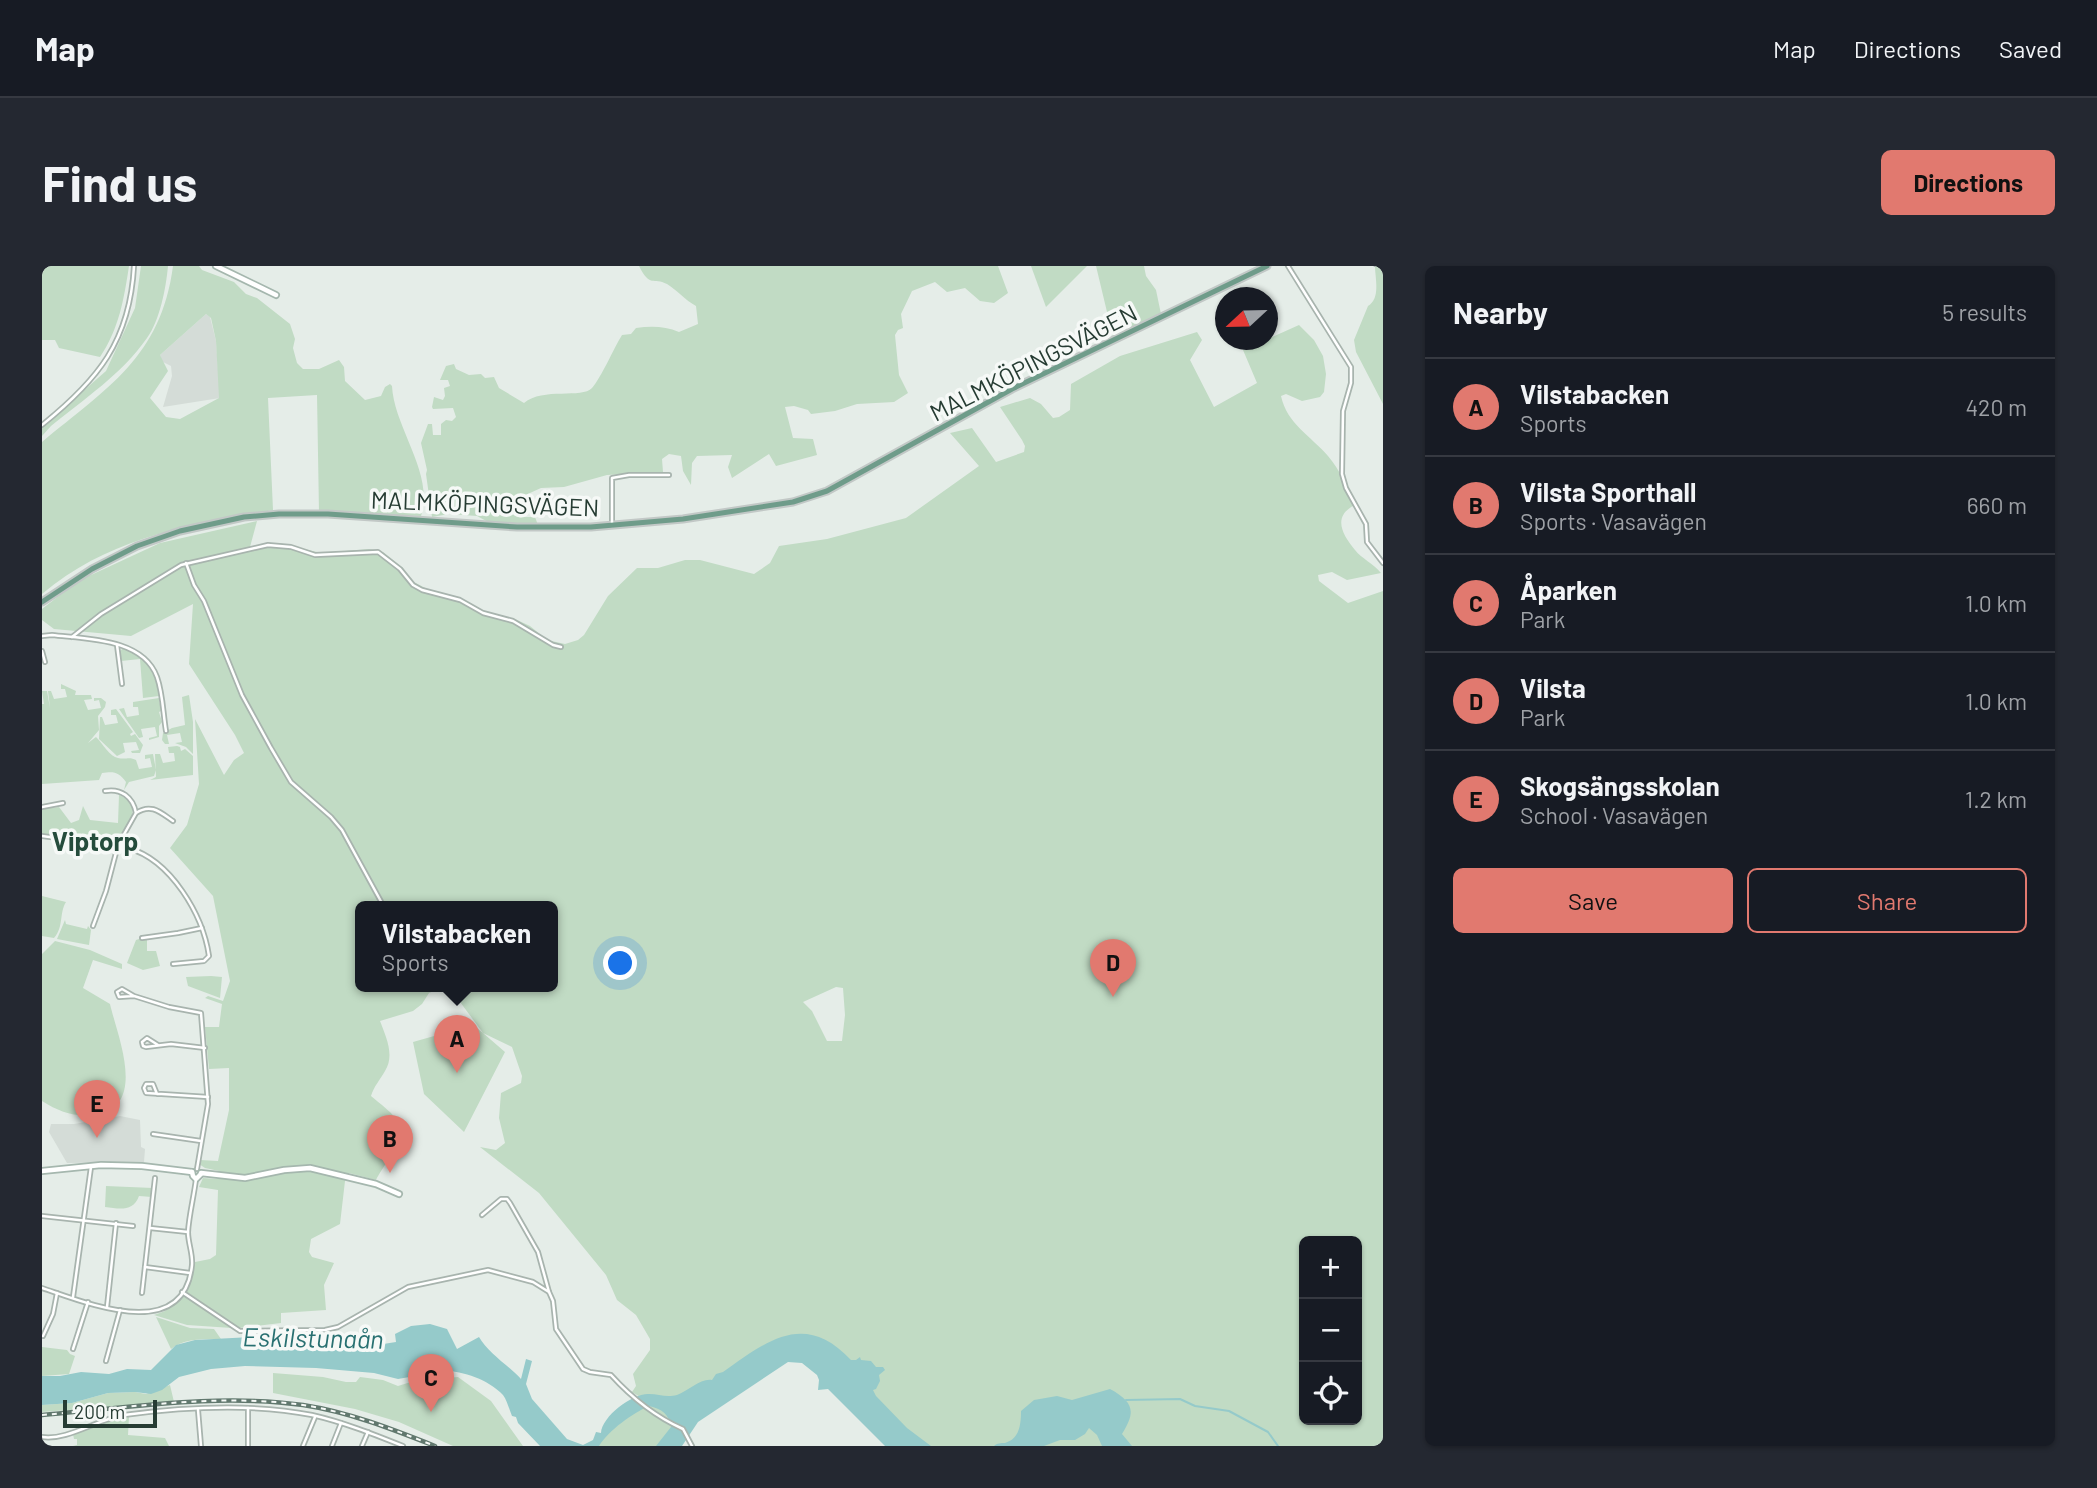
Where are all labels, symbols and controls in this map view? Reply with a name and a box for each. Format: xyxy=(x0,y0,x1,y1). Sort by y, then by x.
text: Map xyxy=(35,28,95,68)
text: Map xyxy=(1773,34,1816,63)
text: Directions xyxy=(1854,34,1961,63)
text: Saved xyxy=(1999,34,2062,63)
button: Directions xyxy=(1881,150,2055,215)
text: Find us xyxy=(42,153,197,212)
north arrow xyxy=(1215,287,1278,350)
text: Nearby xyxy=(1453,294,1548,330)
street label: MALMKÖPINGSVÄGEN xyxy=(925,297,1141,427)
text: 5 results xyxy=(1942,298,2027,326)
text: Vilstabacken xyxy=(1520,378,1669,409)
text: A xyxy=(1468,393,1484,421)
text: 420 m xyxy=(1965,393,2027,421)
text: Sports xyxy=(1520,409,1587,437)
text: Vilsta Sporthall xyxy=(1520,476,1696,507)
street label: MALMKÖPINGSVÄGEN xyxy=(370,485,600,521)
text: B xyxy=(1469,491,1483,519)
text: 660 m xyxy=(1967,491,2027,519)
text: Sports · Vasavägen xyxy=(1520,507,1707,535)
text: Åparken xyxy=(1520,574,1617,605)
text: C xyxy=(1469,589,1483,617)
text: 1.0 km xyxy=(1965,589,2027,617)
text: Park xyxy=(1520,605,1565,633)
text: Vilsta xyxy=(1520,672,1586,703)
text: D xyxy=(1469,687,1483,715)
text: 1.0 km xyxy=(1965,687,2027,715)
text: Park xyxy=(1520,703,1565,731)
text: Skogsängsskolan xyxy=(1520,770,1720,801)
text: E xyxy=(1469,785,1483,813)
text: 1.2 km xyxy=(1965,785,2027,813)
text: School · Vasavägen xyxy=(1520,801,1708,829)
district label: Viptorp xyxy=(52,825,138,856)
button: Save xyxy=(1453,868,1733,933)
button: Share xyxy=(1747,868,2027,933)
popup xyxy=(355,901,558,992)
text: Vilstabacken xyxy=(382,917,531,948)
pin: D xyxy=(1090,939,1136,997)
your location xyxy=(603,946,637,980)
text: Sports xyxy=(382,948,449,976)
pin: A xyxy=(434,1015,480,1073)
pin: E xyxy=(74,1080,120,1138)
pin: B xyxy=(367,1115,413,1173)
map controls xyxy=(1299,1236,1362,1425)
button: + xyxy=(1299,1236,1362,1299)
button: − xyxy=(1299,1299,1362,1362)
water label: Eskilstunaån xyxy=(242,1320,384,1354)
pin: C xyxy=(408,1354,454,1412)
button: locate xyxy=(1299,1362,1362,1425)
scale bar xyxy=(63,1397,158,1429)
text: 200 m xyxy=(74,1400,125,1423)

